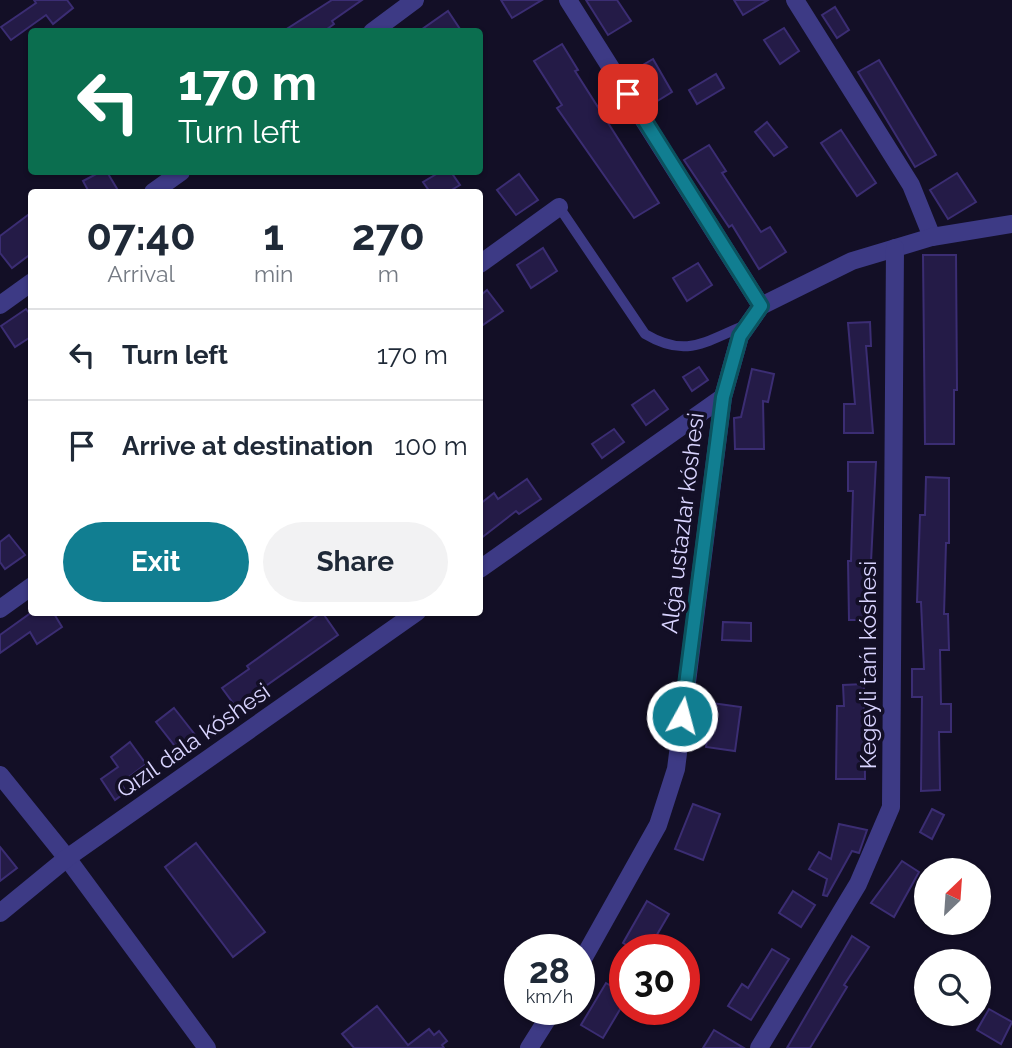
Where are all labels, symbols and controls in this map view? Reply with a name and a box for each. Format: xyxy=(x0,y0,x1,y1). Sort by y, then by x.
text: 170 m xyxy=(178,54,317,111)
icon: left xyxy=(63,56,154,147)
pin xyxy=(598,64,658,124)
icon: arrive xyxy=(609,75,647,113)
text: Turn left xyxy=(178,113,300,150)
text: 07:40 xyxy=(86,211,196,260)
text: 1 xyxy=(263,211,284,260)
text: 270 xyxy=(352,211,425,260)
text: Arrival xyxy=(107,260,175,287)
text: min xyxy=(254,260,294,287)
text: m xyxy=(378,260,399,287)
icon: left xyxy=(63,336,101,374)
text: Turn left xyxy=(122,340,228,370)
text: 170 m xyxy=(377,340,448,370)
street label: Alǵa ustazlar kóshesi xyxy=(655,411,709,635)
icon: arrive xyxy=(63,427,101,465)
text: Arrive at destination xyxy=(122,431,373,461)
text: 100 m xyxy=(394,431,468,461)
button: Exit xyxy=(63,522,249,602)
button: Share xyxy=(263,522,448,602)
street label: Kegeyli tańı kóshesi xyxy=(854,561,881,769)
street label: Qızıl dala kóshesi xyxy=(111,677,275,803)
position arrow xyxy=(645,679,719,753)
north arrow xyxy=(914,858,990,934)
map controls xyxy=(914,858,991,1026)
speed limit sign: 30 xyxy=(609,934,700,1025)
button: search xyxy=(914,949,991,1026)
text: 28 xyxy=(529,950,570,991)
text: km/h xyxy=(526,986,573,1007)

